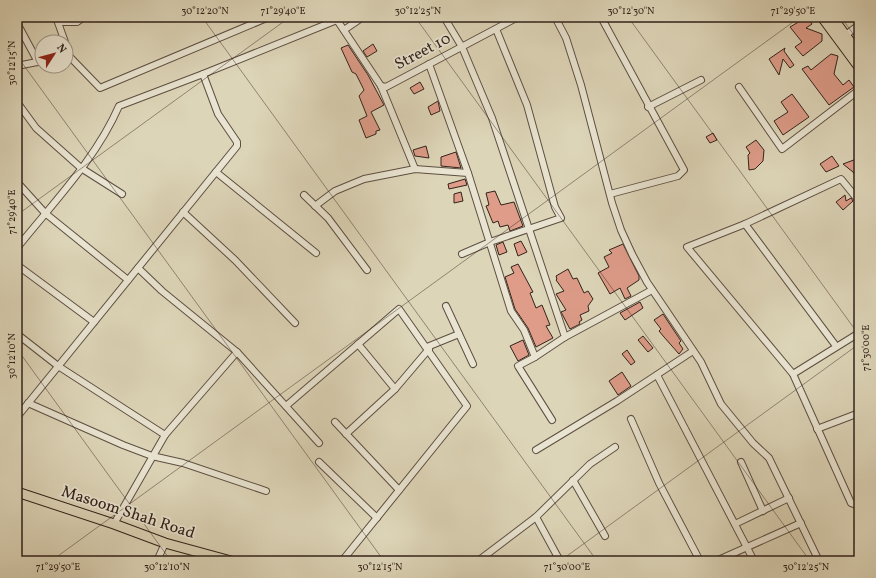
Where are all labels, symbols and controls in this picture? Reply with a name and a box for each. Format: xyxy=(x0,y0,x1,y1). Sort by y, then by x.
text: 30°12'20"N xyxy=(181,4,229,18)
text: 71°29'40"E xyxy=(261,4,305,18)
text: 30°12'25"N xyxy=(395,4,442,18)
text: 30°12'30"N xyxy=(607,4,655,18)
text: 71°29'50"E xyxy=(771,4,815,18)
street label: Street 10 xyxy=(391,28,455,76)
north arrow xyxy=(34,34,74,74)
text: 30°12'15"N xyxy=(5,40,19,86)
text: N xyxy=(52,41,69,57)
text: 71°29'40"E xyxy=(5,190,19,234)
text: 71°30'00"E xyxy=(859,325,873,371)
text: 30°12'10"N xyxy=(5,332,19,379)
street label: Masoom Shah Road xyxy=(58,481,198,545)
text: 71°29'50"E xyxy=(36,560,80,574)
text: 30°12'10"N xyxy=(144,560,191,574)
text: 30°12'15"N xyxy=(357,560,403,574)
text: 71°30'00"E xyxy=(544,560,590,574)
text: 30°12'25"N xyxy=(783,560,830,574)

